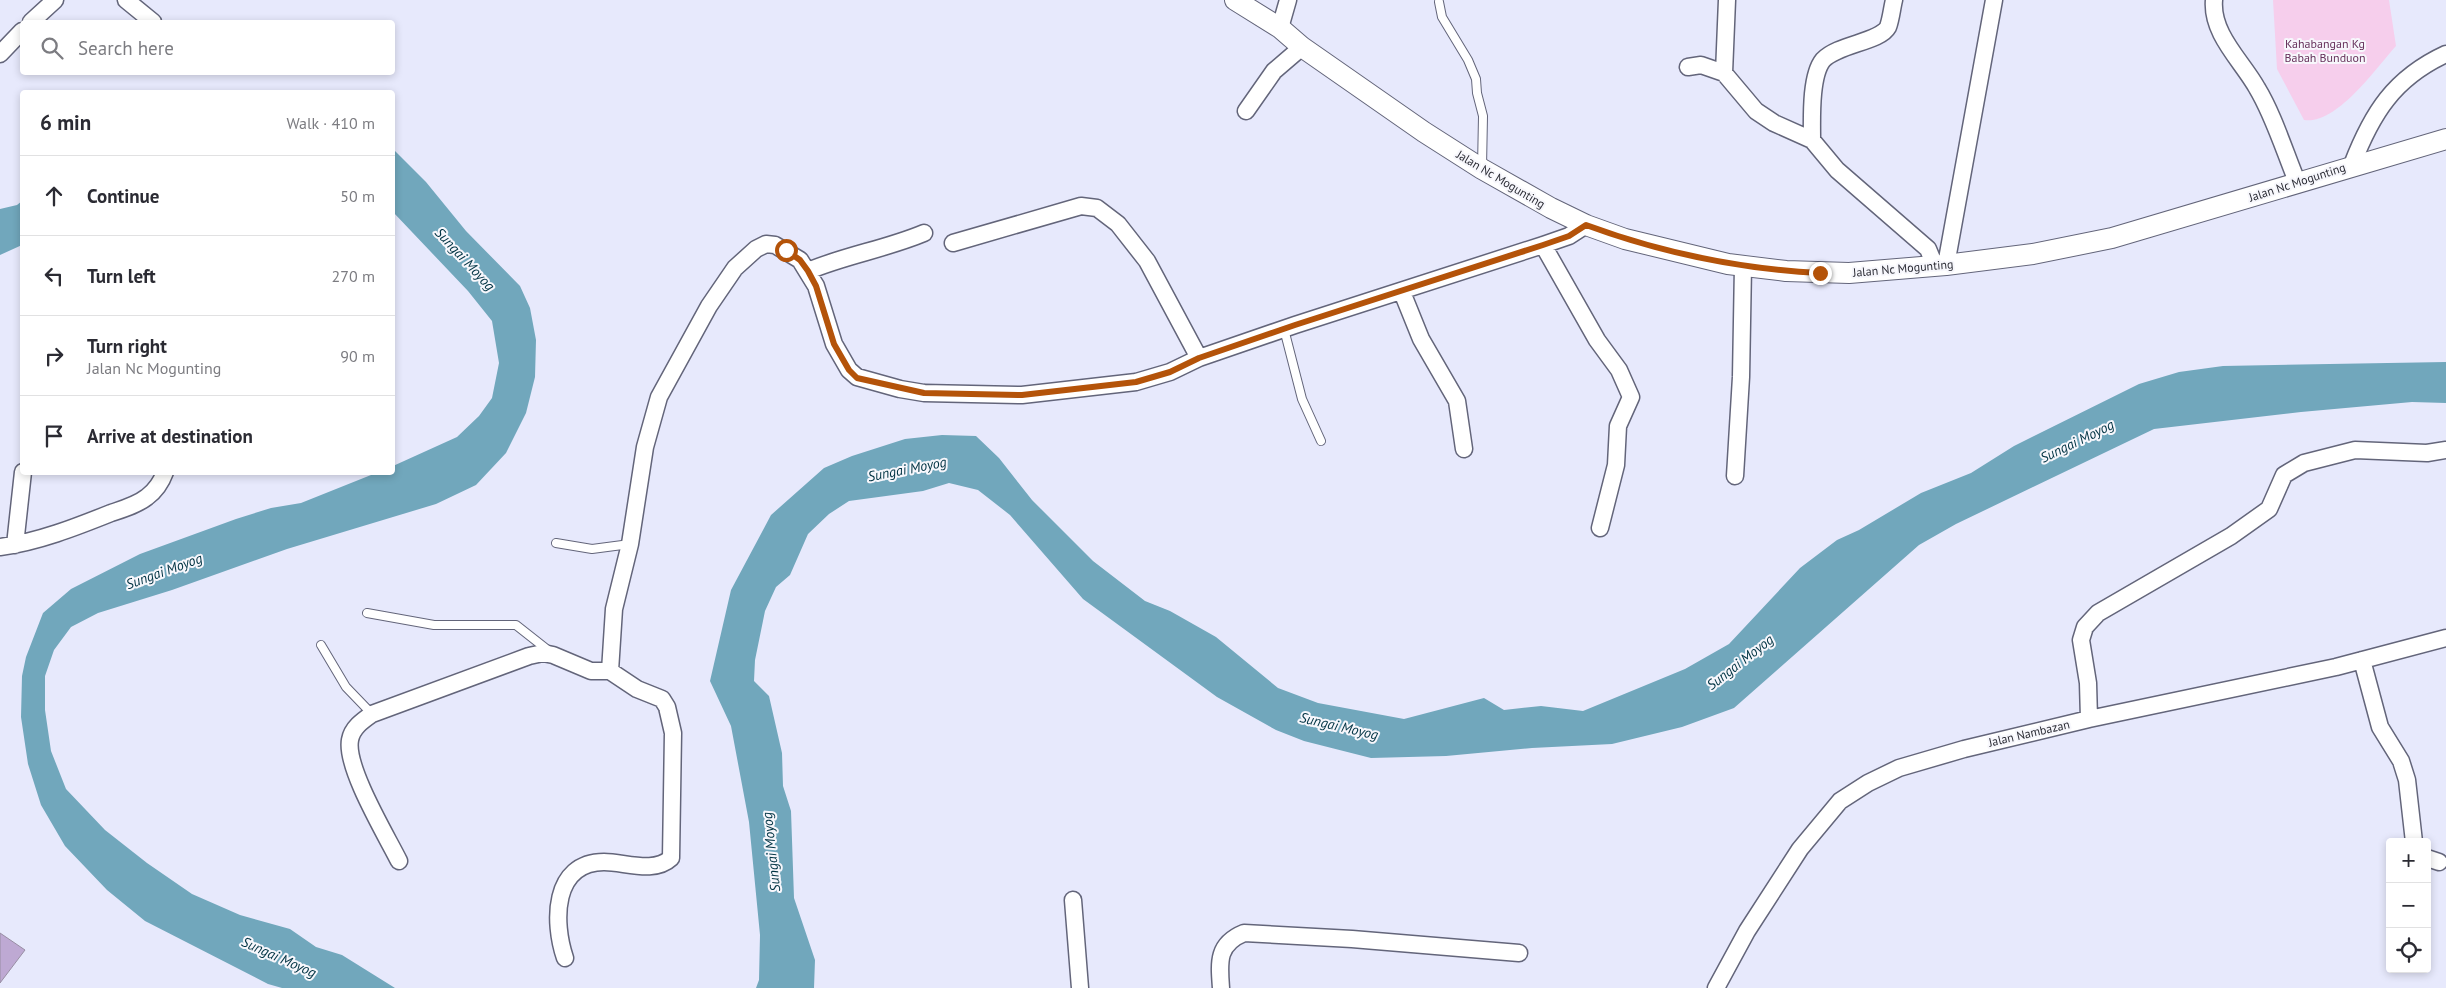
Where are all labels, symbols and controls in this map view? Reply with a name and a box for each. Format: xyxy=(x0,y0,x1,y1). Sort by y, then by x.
search box xyxy=(20,20,395,75)
icon: search xyxy=(38,34,66,62)
text: Search here xyxy=(78,36,174,60)
park label: Kahabangan Kg Babah Bunduon xyxy=(2284,36,2366,65)
text: 6 min xyxy=(40,109,91,136)
text: Walk · 410 m xyxy=(286,113,375,133)
street label: Jalan Nc Mogunting xyxy=(1453,146,1548,211)
street label: Jalan Nc Mogunting xyxy=(2246,159,2347,205)
icon: ahead xyxy=(40,182,68,210)
text: Continue xyxy=(87,184,159,208)
text: 50 m xyxy=(340,186,375,206)
water label: Sungai Moyog xyxy=(431,224,499,294)
route start xyxy=(775,239,798,262)
street label: Jalan Nc Mogunting xyxy=(1851,256,1954,280)
icon: left xyxy=(40,262,68,290)
route end xyxy=(1809,262,1832,285)
text: Turn left xyxy=(87,264,156,288)
text: 270 m xyxy=(332,266,375,286)
text: Turn right xyxy=(87,334,167,358)
icon: right xyxy=(40,342,68,370)
text: 90 m xyxy=(340,346,375,366)
text: Jalan Nc Mogunting xyxy=(87,358,221,378)
water label: Sungai Moyog xyxy=(2037,415,2117,467)
icon: arrive xyxy=(40,422,68,450)
text: Arrive at destination xyxy=(87,424,253,448)
water label: Sungai Moyog xyxy=(866,453,948,485)
water label: Sungai Moyog xyxy=(123,549,205,593)
water label: Sungai Moyog xyxy=(1703,630,1777,694)
water label: Sungai Moyog xyxy=(1298,708,1380,744)
street label: Jalan Nambazan xyxy=(1986,716,2071,750)
water label: Sungai Moyog xyxy=(758,811,784,893)
map controls xyxy=(2386,838,2431,973)
button: + xyxy=(2386,838,2431,883)
button: − xyxy=(2386,883,2431,928)
button: locate xyxy=(2386,928,2431,973)
water label: Sungai Moyog xyxy=(239,933,319,981)

